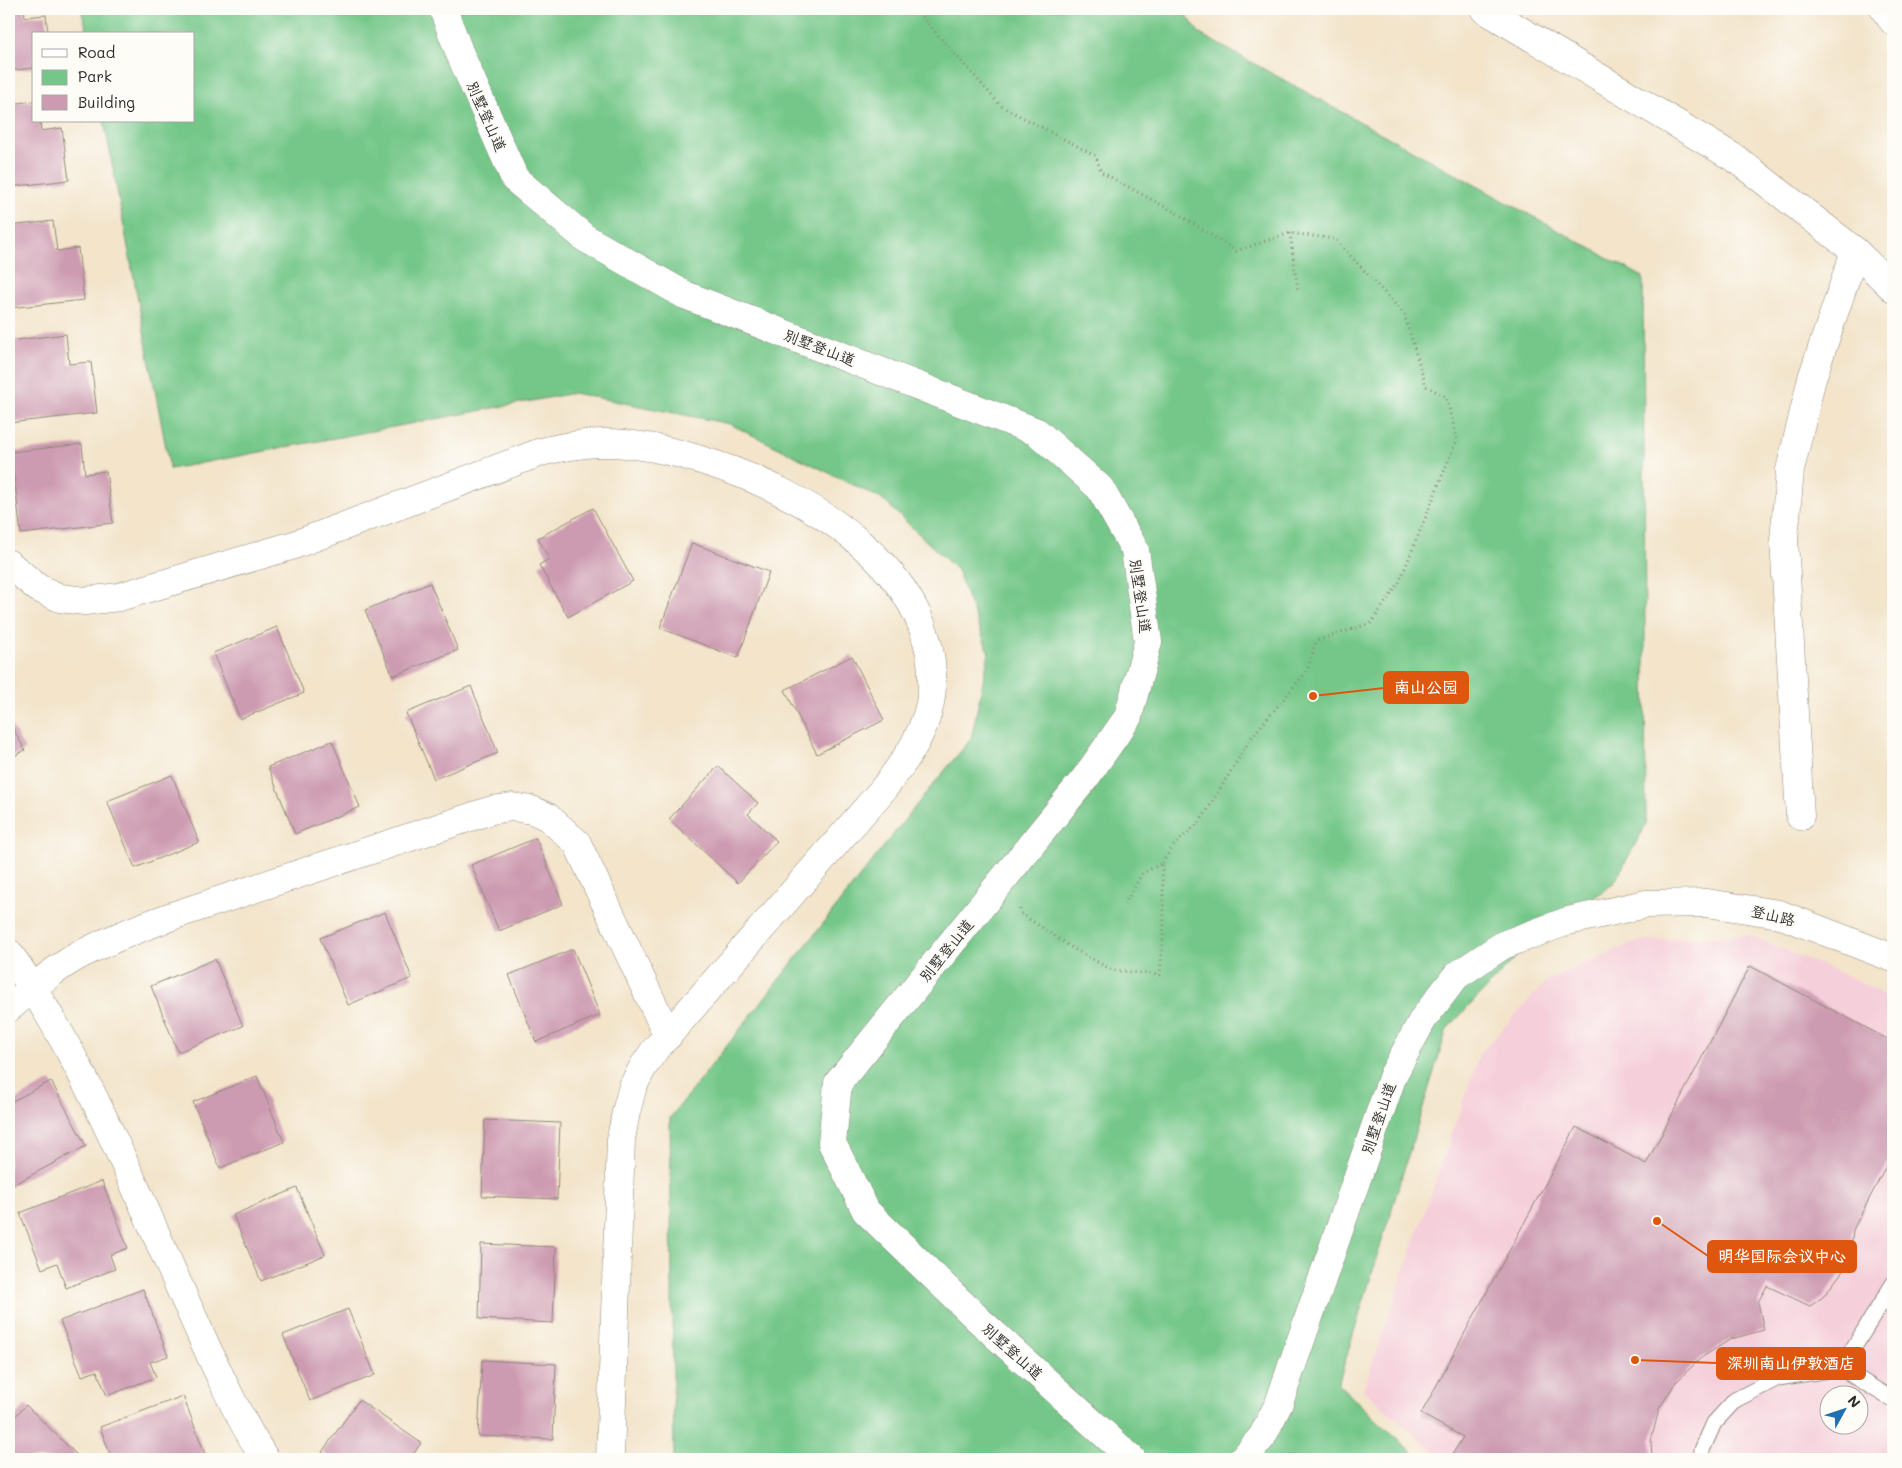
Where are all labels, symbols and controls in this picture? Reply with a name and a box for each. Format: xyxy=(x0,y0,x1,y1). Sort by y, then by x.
legend xyxy=(32,32,195,122)
text: Road xyxy=(78,42,115,62)
text: Park xyxy=(78,66,112,86)
street label: 别墅登山道 xyxy=(463,78,511,154)
text: Building xyxy=(78,92,135,112)
street label: 别墅登山道 xyxy=(781,324,859,370)
street label: 别墅登山道 xyxy=(1126,557,1156,635)
callout: 南山公园 xyxy=(1384,672,1468,703)
text: 南山公园 xyxy=(1394,676,1458,697)
street label: 登山路 xyxy=(1749,900,1797,930)
street label: 别墅登山道 xyxy=(915,915,977,985)
street label: 别墅登山道 xyxy=(1356,1079,1400,1157)
callout: 明华国际会议中心 xyxy=(1708,1241,1856,1272)
text: 明华国际会议中心 xyxy=(1718,1245,1846,1266)
street label: 别墅登山道 xyxy=(978,1318,1048,1384)
callout: 深圳南山伊敦酒店 xyxy=(1717,1348,1865,1379)
text: 深圳南山伊敦酒店 xyxy=(1727,1352,1855,1373)
north arrow xyxy=(1820,1386,1870,1436)
text: N xyxy=(1844,1391,1865,1412)

